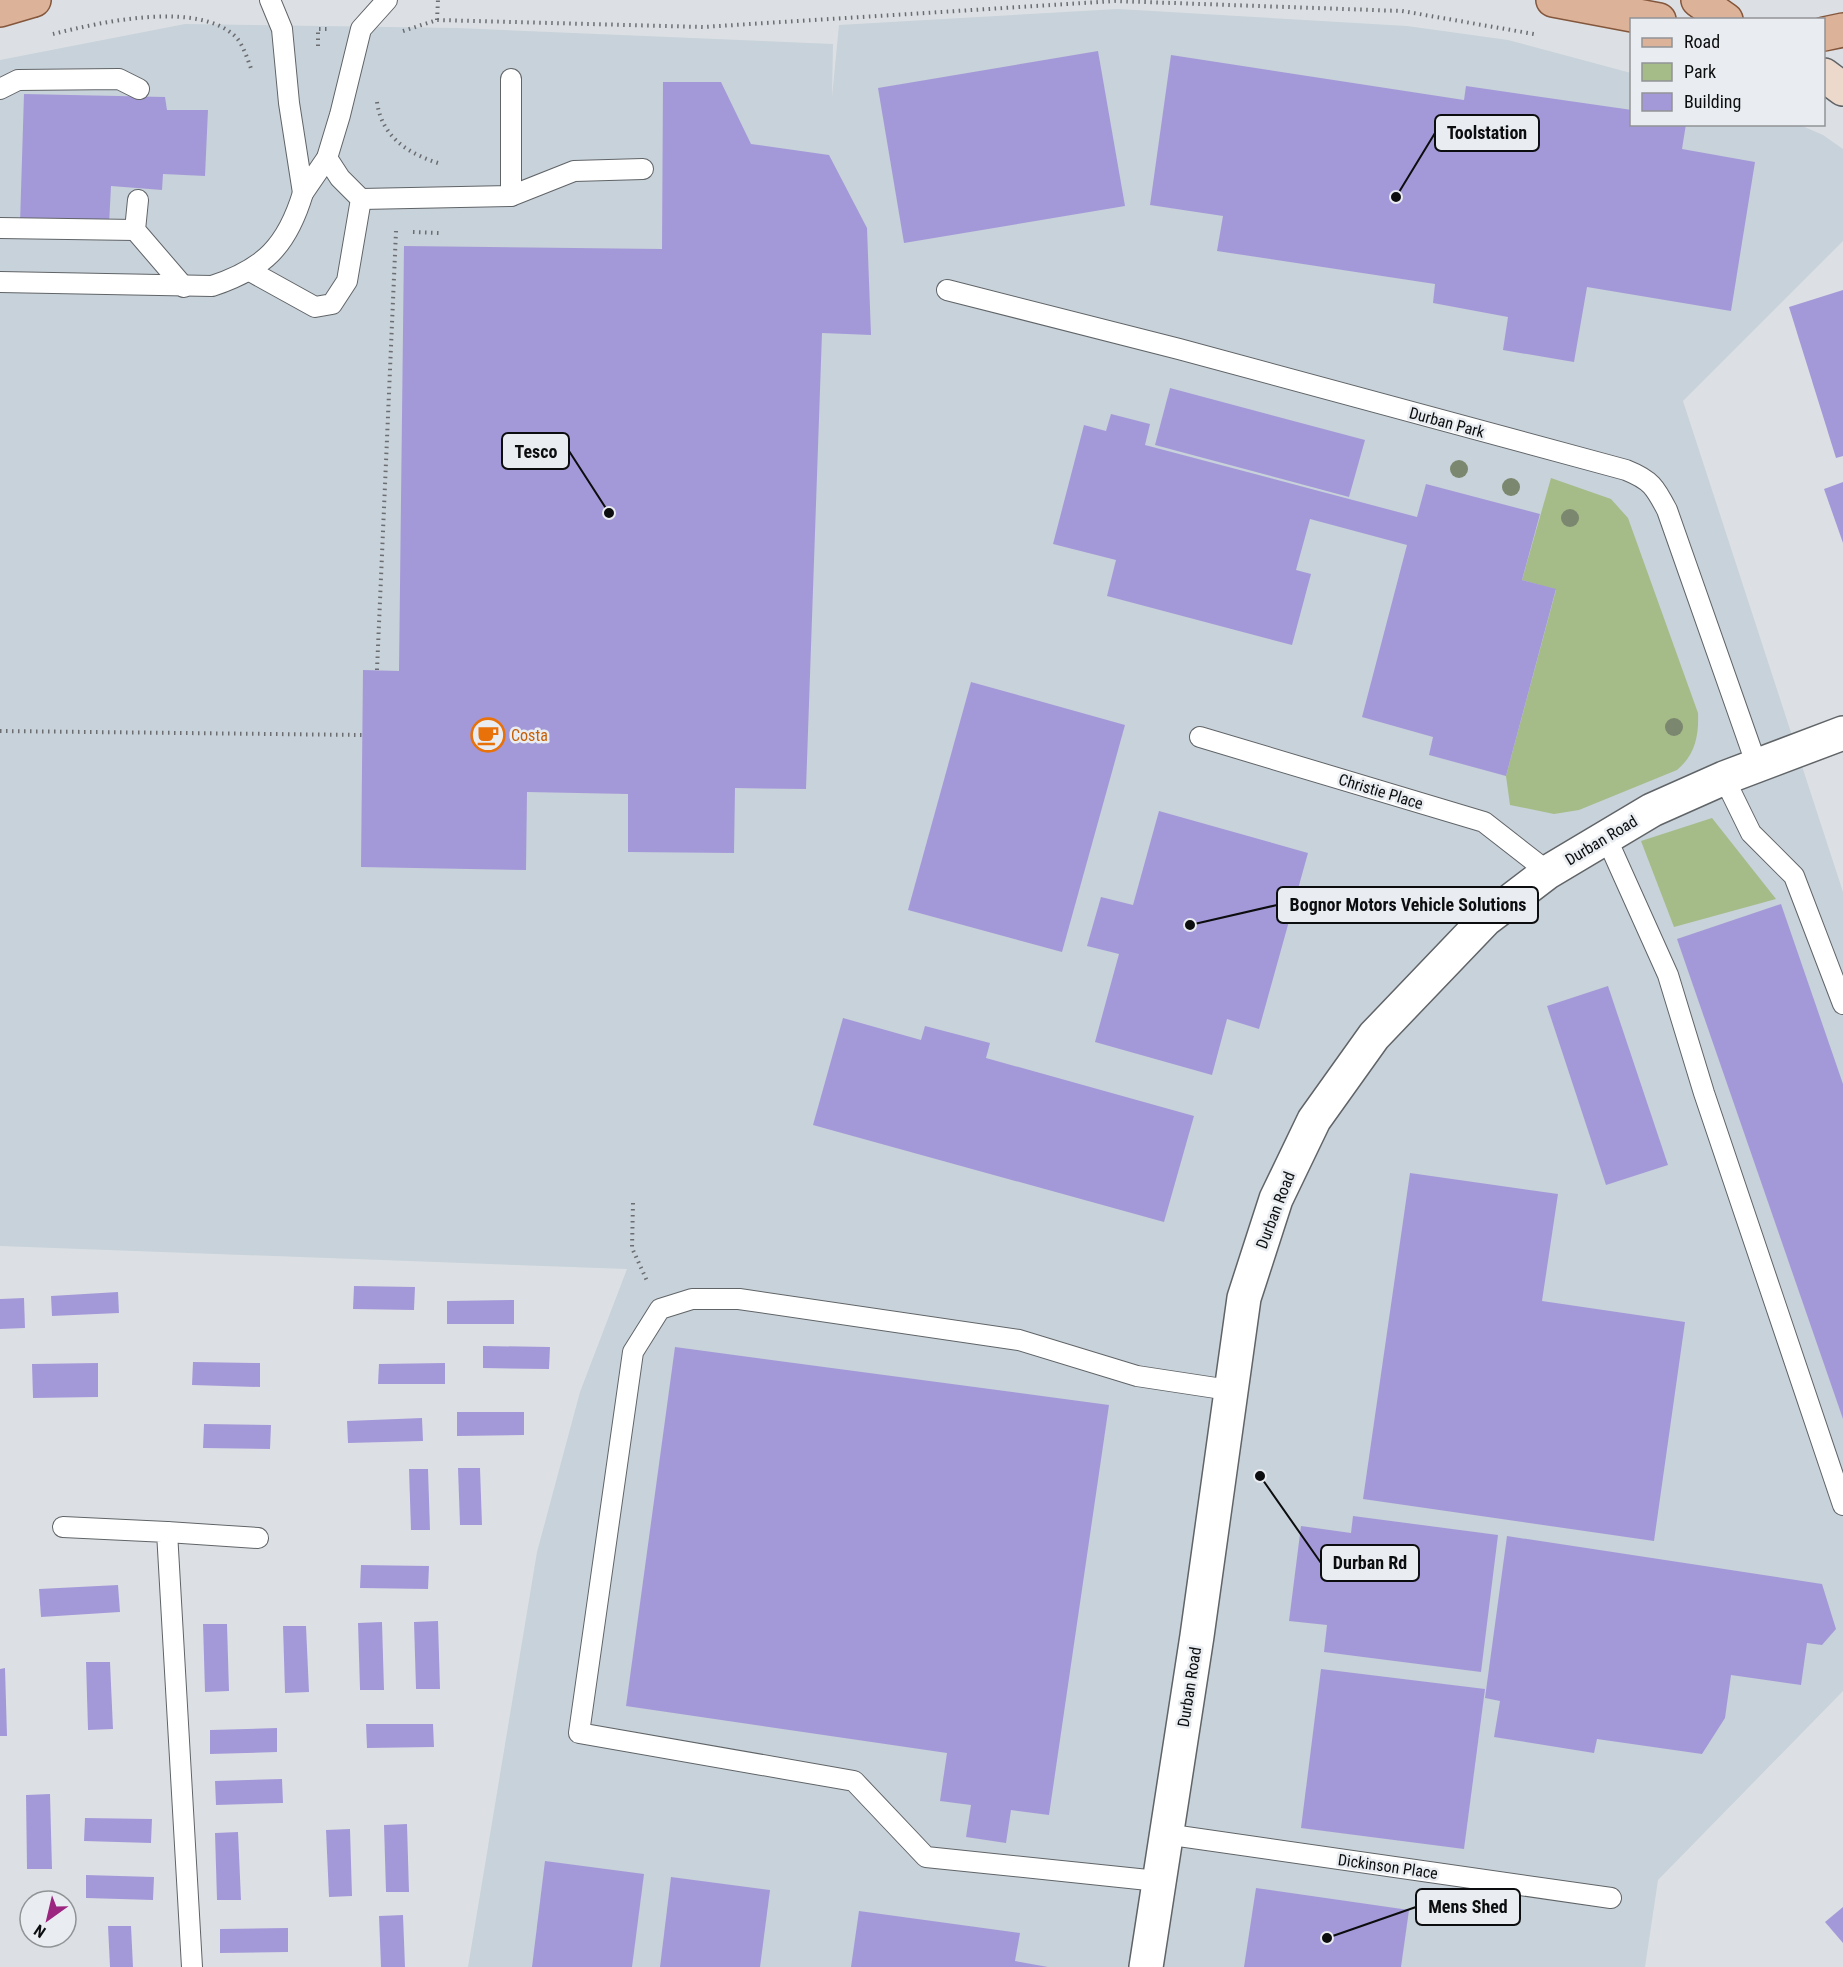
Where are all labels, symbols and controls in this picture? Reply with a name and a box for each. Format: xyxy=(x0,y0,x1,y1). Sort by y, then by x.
legend xyxy=(1630,18,1825,126)
text: Road xyxy=(1684,31,1720,52)
text: Park xyxy=(1684,61,1716,82)
text: Building xyxy=(1684,91,1741,112)
callout: Toolstation xyxy=(1435,115,1539,151)
text: Toolstation xyxy=(1447,122,1527,143)
street label: Durban Park xyxy=(1407,403,1487,442)
callout: Tesco xyxy=(502,433,569,469)
text: Tesco xyxy=(514,441,558,462)
cafe icon: Costa xyxy=(470,717,506,753)
place label: Costa xyxy=(511,726,548,745)
street label: Christie Place xyxy=(1336,770,1425,813)
street label: Durban Road xyxy=(1562,811,1641,869)
callout: Bognor Motors Vehicle Solutions xyxy=(1277,887,1538,923)
text: Bognor Motors Vehicle Solutions xyxy=(1290,894,1526,915)
street label: Durban Road xyxy=(1252,1169,1299,1251)
callout: Durban Rd xyxy=(1321,1545,1419,1581)
text: Durban Rd xyxy=(1333,1552,1407,1573)
street label: Durban Road xyxy=(1174,1646,1205,1728)
street label: Dickinson Place xyxy=(1337,1850,1439,1883)
north arrow xyxy=(18,1889,78,1949)
callout: Mens Shed xyxy=(1416,1889,1520,1925)
text: Mens Shed xyxy=(1428,1896,1508,1917)
text: N xyxy=(31,1920,49,1942)

